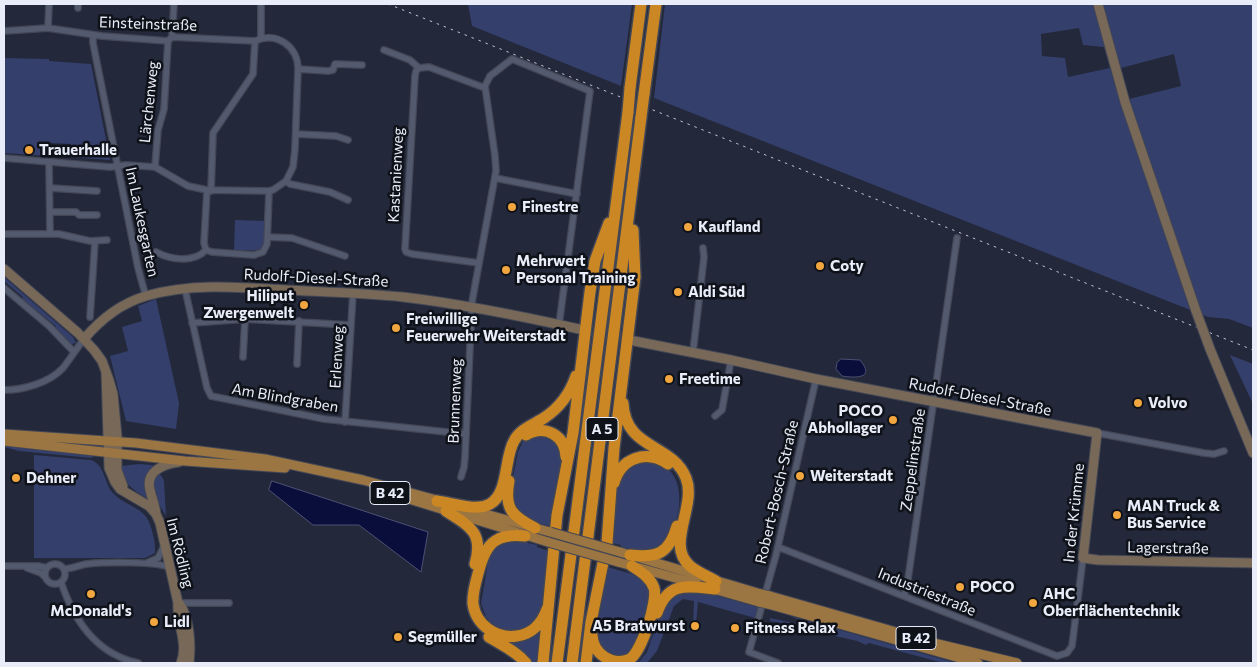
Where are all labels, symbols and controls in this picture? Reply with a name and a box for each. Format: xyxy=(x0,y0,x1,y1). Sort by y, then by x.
street label: Einsteinstraße xyxy=(99,13,197,35)
street label: Lärchenweg xyxy=(136,60,162,144)
street label: Kastanienweg xyxy=(385,127,407,223)
place label: Trauerhalle xyxy=(39,141,117,159)
marker: Trauerhalle xyxy=(23,144,35,156)
street label: Im Laukesgarten xyxy=(122,165,162,279)
place label: Finestre xyxy=(522,198,579,216)
marker: Finestre xyxy=(506,201,518,213)
place label: Kaufland xyxy=(698,218,761,236)
marker: Kaufland xyxy=(682,221,694,233)
place label: Mehrwert Personal Training xyxy=(516,252,636,287)
place label: Coty xyxy=(830,257,864,275)
marker: Coty xyxy=(814,260,826,272)
marker: Mehrwert Personal Training xyxy=(500,264,512,276)
street label: Rudolf-Diesel-Straße xyxy=(243,265,389,291)
place label: Aldi Süd xyxy=(688,283,745,301)
marker: Aldi Süd xyxy=(672,286,684,298)
place label: Hiliput Zwergenwelt xyxy=(203,287,294,322)
marker: Hiliput Zwergenwelt xyxy=(298,299,310,311)
place label: Freiwillige Feuerwehr Weiterstadt xyxy=(406,310,566,345)
marker: Freiwillige Feuerwehr Weiterstadt xyxy=(390,322,402,334)
street label: Erlenweg xyxy=(326,325,348,389)
street label: Brunnenweg xyxy=(445,358,465,444)
place label: Freetime xyxy=(679,370,741,388)
marker: Freetime xyxy=(663,373,675,385)
street label: Rudolf-Diesel-Straße xyxy=(907,374,1053,420)
street label: Am Blindgraben xyxy=(230,380,340,416)
place label: Volvo xyxy=(1148,394,1187,412)
marker: Volvo xyxy=(1132,397,1144,409)
place label: POCO Abhollager xyxy=(807,402,883,437)
street label: Zeppelinstraße xyxy=(897,407,929,513)
marker: POCO Abhollager xyxy=(887,414,899,426)
road number: A 5 xyxy=(586,418,618,440)
street label: Robert-Bosch-Straße xyxy=(752,418,802,566)
street label: In der Krümme xyxy=(1060,463,1088,563)
place label: Weiterstadt xyxy=(810,467,893,485)
place label: Dehner xyxy=(26,469,76,487)
marker: Weiterstadt xyxy=(794,470,806,482)
marker: Dehner xyxy=(10,472,22,484)
road number: B 42 xyxy=(370,482,410,504)
place label: MAN Truck & Bus Service xyxy=(1127,497,1220,532)
marker: MAN Truck & Bus Service xyxy=(1111,509,1123,521)
street label: Im Rödling xyxy=(163,516,197,590)
street label: Lagerstraße xyxy=(1127,538,1209,558)
street label: Industriestraße xyxy=(875,564,979,620)
place label: POCO xyxy=(970,578,1014,596)
marker: POCO xyxy=(954,581,966,593)
place label: AHC Oberflächentechnik xyxy=(1043,585,1180,620)
marker: McDonald's xyxy=(85,588,97,600)
marker: AHC Oberflächentechnik xyxy=(1027,597,1039,609)
place label: McDonald's xyxy=(50,602,132,620)
place label: Lidl xyxy=(164,613,190,631)
marker: Lidl xyxy=(148,616,160,628)
place label: A5 Bratwurst xyxy=(592,617,685,635)
place label: Fitness Relax xyxy=(745,619,836,637)
marker: A5 Bratwurst xyxy=(689,620,701,632)
marker: Fitness Relax xyxy=(729,622,741,634)
road number: B 42 xyxy=(896,626,936,650)
place label: Segmüller xyxy=(408,628,477,646)
marker: Segmüller xyxy=(392,631,404,643)

